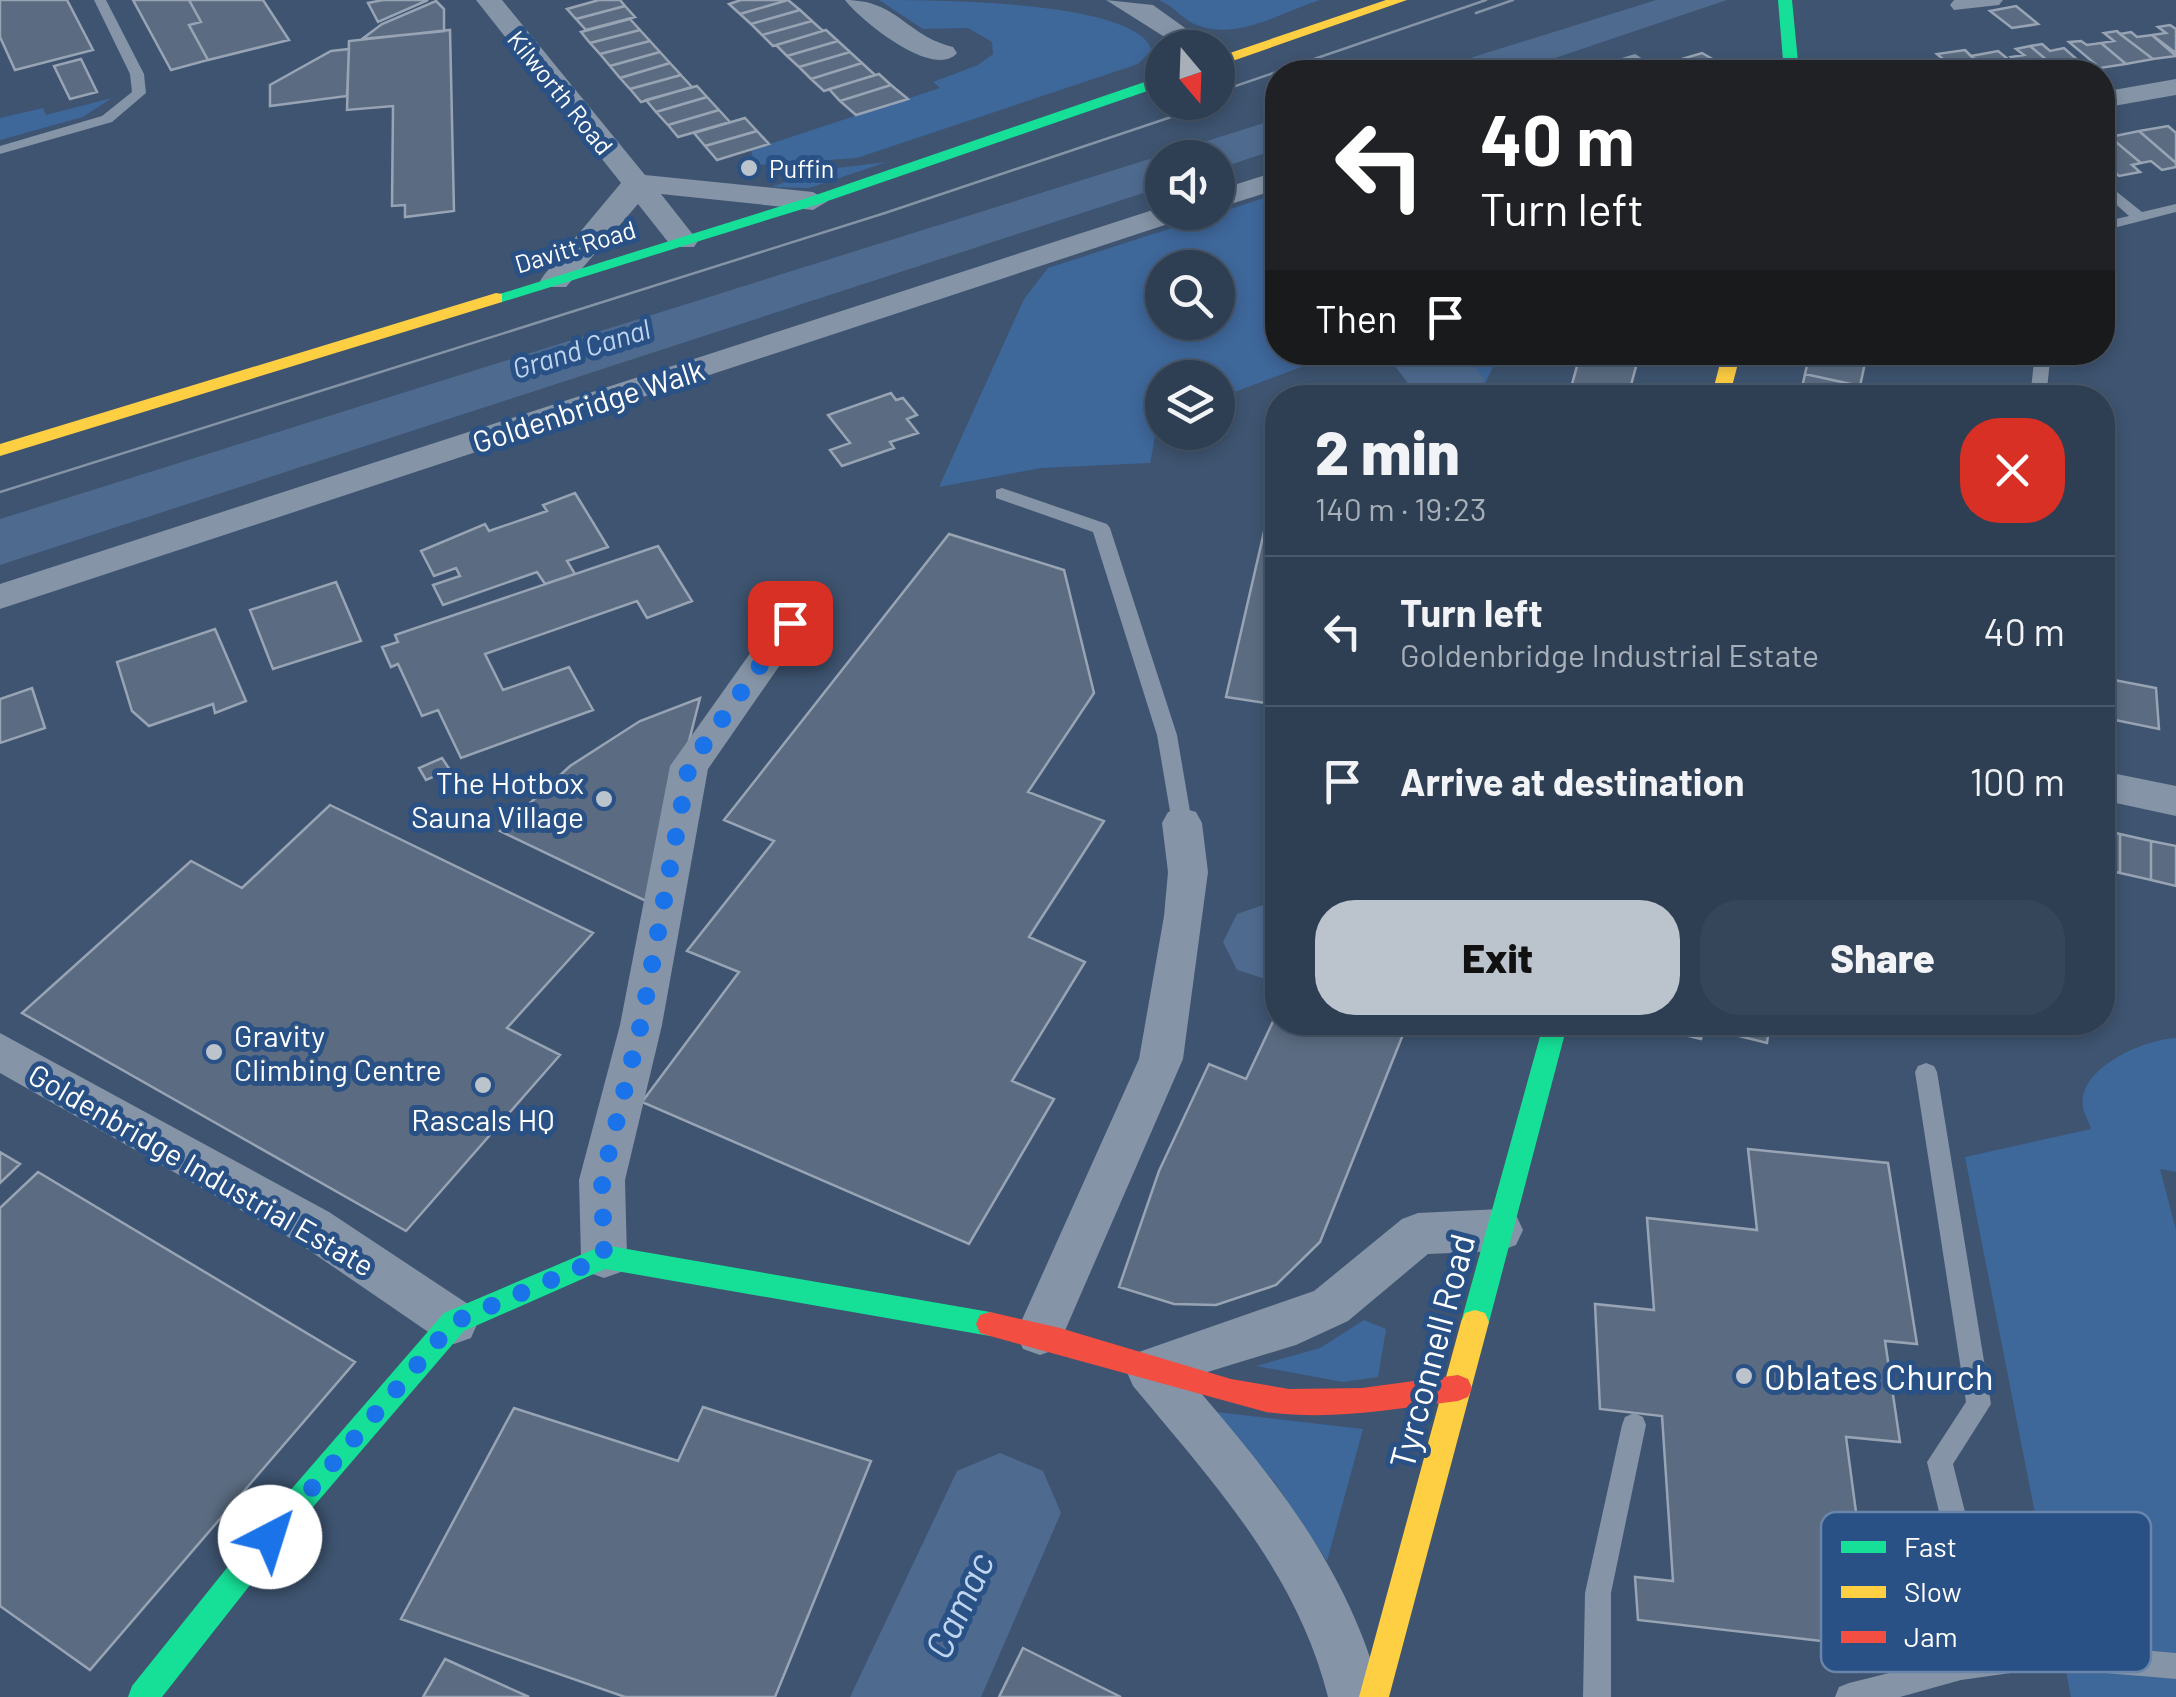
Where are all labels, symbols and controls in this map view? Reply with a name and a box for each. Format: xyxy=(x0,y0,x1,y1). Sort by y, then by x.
street label: Kilworth Road xyxy=(502,24,620,160)
north arrow xyxy=(1145,30,1235,120)
map controls xyxy=(1145,30,1235,450)
text: 40 m xyxy=(1480,96,1635,180)
icon: left xyxy=(1315,100,1445,230)
button: sound xyxy=(1145,140,1235,230)
place label: Puffin xyxy=(769,153,834,183)
marker: Puffin xyxy=(738,157,760,179)
text: Turn left xyxy=(1480,181,1644,235)
street label: Davitt Road xyxy=(511,213,639,279)
button: search xyxy=(1145,250,1235,340)
icon: arrive xyxy=(1418,290,1473,345)
text: Then xyxy=(1315,295,1398,341)
water label: Grand Canal xyxy=(508,311,654,385)
street label: Goldenbridge Walk xyxy=(468,351,708,459)
button: layers xyxy=(1145,360,1235,450)
text: 2 min xyxy=(1315,415,1460,487)
button: close xyxy=(1960,418,2065,523)
text: 140 m · 19:23 xyxy=(1315,489,1486,527)
pin xyxy=(748,581,833,666)
text: Turn left xyxy=(1400,589,1543,635)
icon: arrive xyxy=(763,596,818,651)
icon: left xyxy=(1315,604,1370,659)
text: 40 m xyxy=(1984,608,2065,654)
text: Goldenbridge Industrial Estate xyxy=(1400,635,1819,673)
icon: arrive xyxy=(1315,754,1370,809)
text: Arrive at destination xyxy=(1400,758,1745,804)
text: 100 m xyxy=(1970,758,2065,804)
place label: The Hotbox Sauna Village xyxy=(411,764,584,834)
marker: The Hotbox Sauna Village xyxy=(593,788,615,810)
button: Exit xyxy=(1315,900,1680,1015)
button: Share xyxy=(1700,900,2065,1015)
place label: Gravity Climbing Centre xyxy=(234,1017,442,1087)
marker: Gravity Climbing Centre xyxy=(203,1041,225,1063)
street label: Goldenbridge Industrial Estate xyxy=(23,1055,381,1283)
marker: Rascals HQ xyxy=(472,1074,494,1096)
place label: Rascals HQ xyxy=(411,1101,555,1137)
street label: Tyrconnell Road xyxy=(1380,1229,1482,1473)
place label: Oblates Church xyxy=(1764,1355,1994,1397)
marker: Oblates Church xyxy=(1733,1365,1755,1387)
position arrow xyxy=(218,1485,322,1589)
legend xyxy=(1821,1512,2151,1672)
text: Fast xyxy=(1904,1529,1957,1563)
water label: Camac xyxy=(914,1545,1002,1665)
text: Slow xyxy=(1904,1574,1962,1608)
text: Jam xyxy=(1904,1619,1958,1653)

